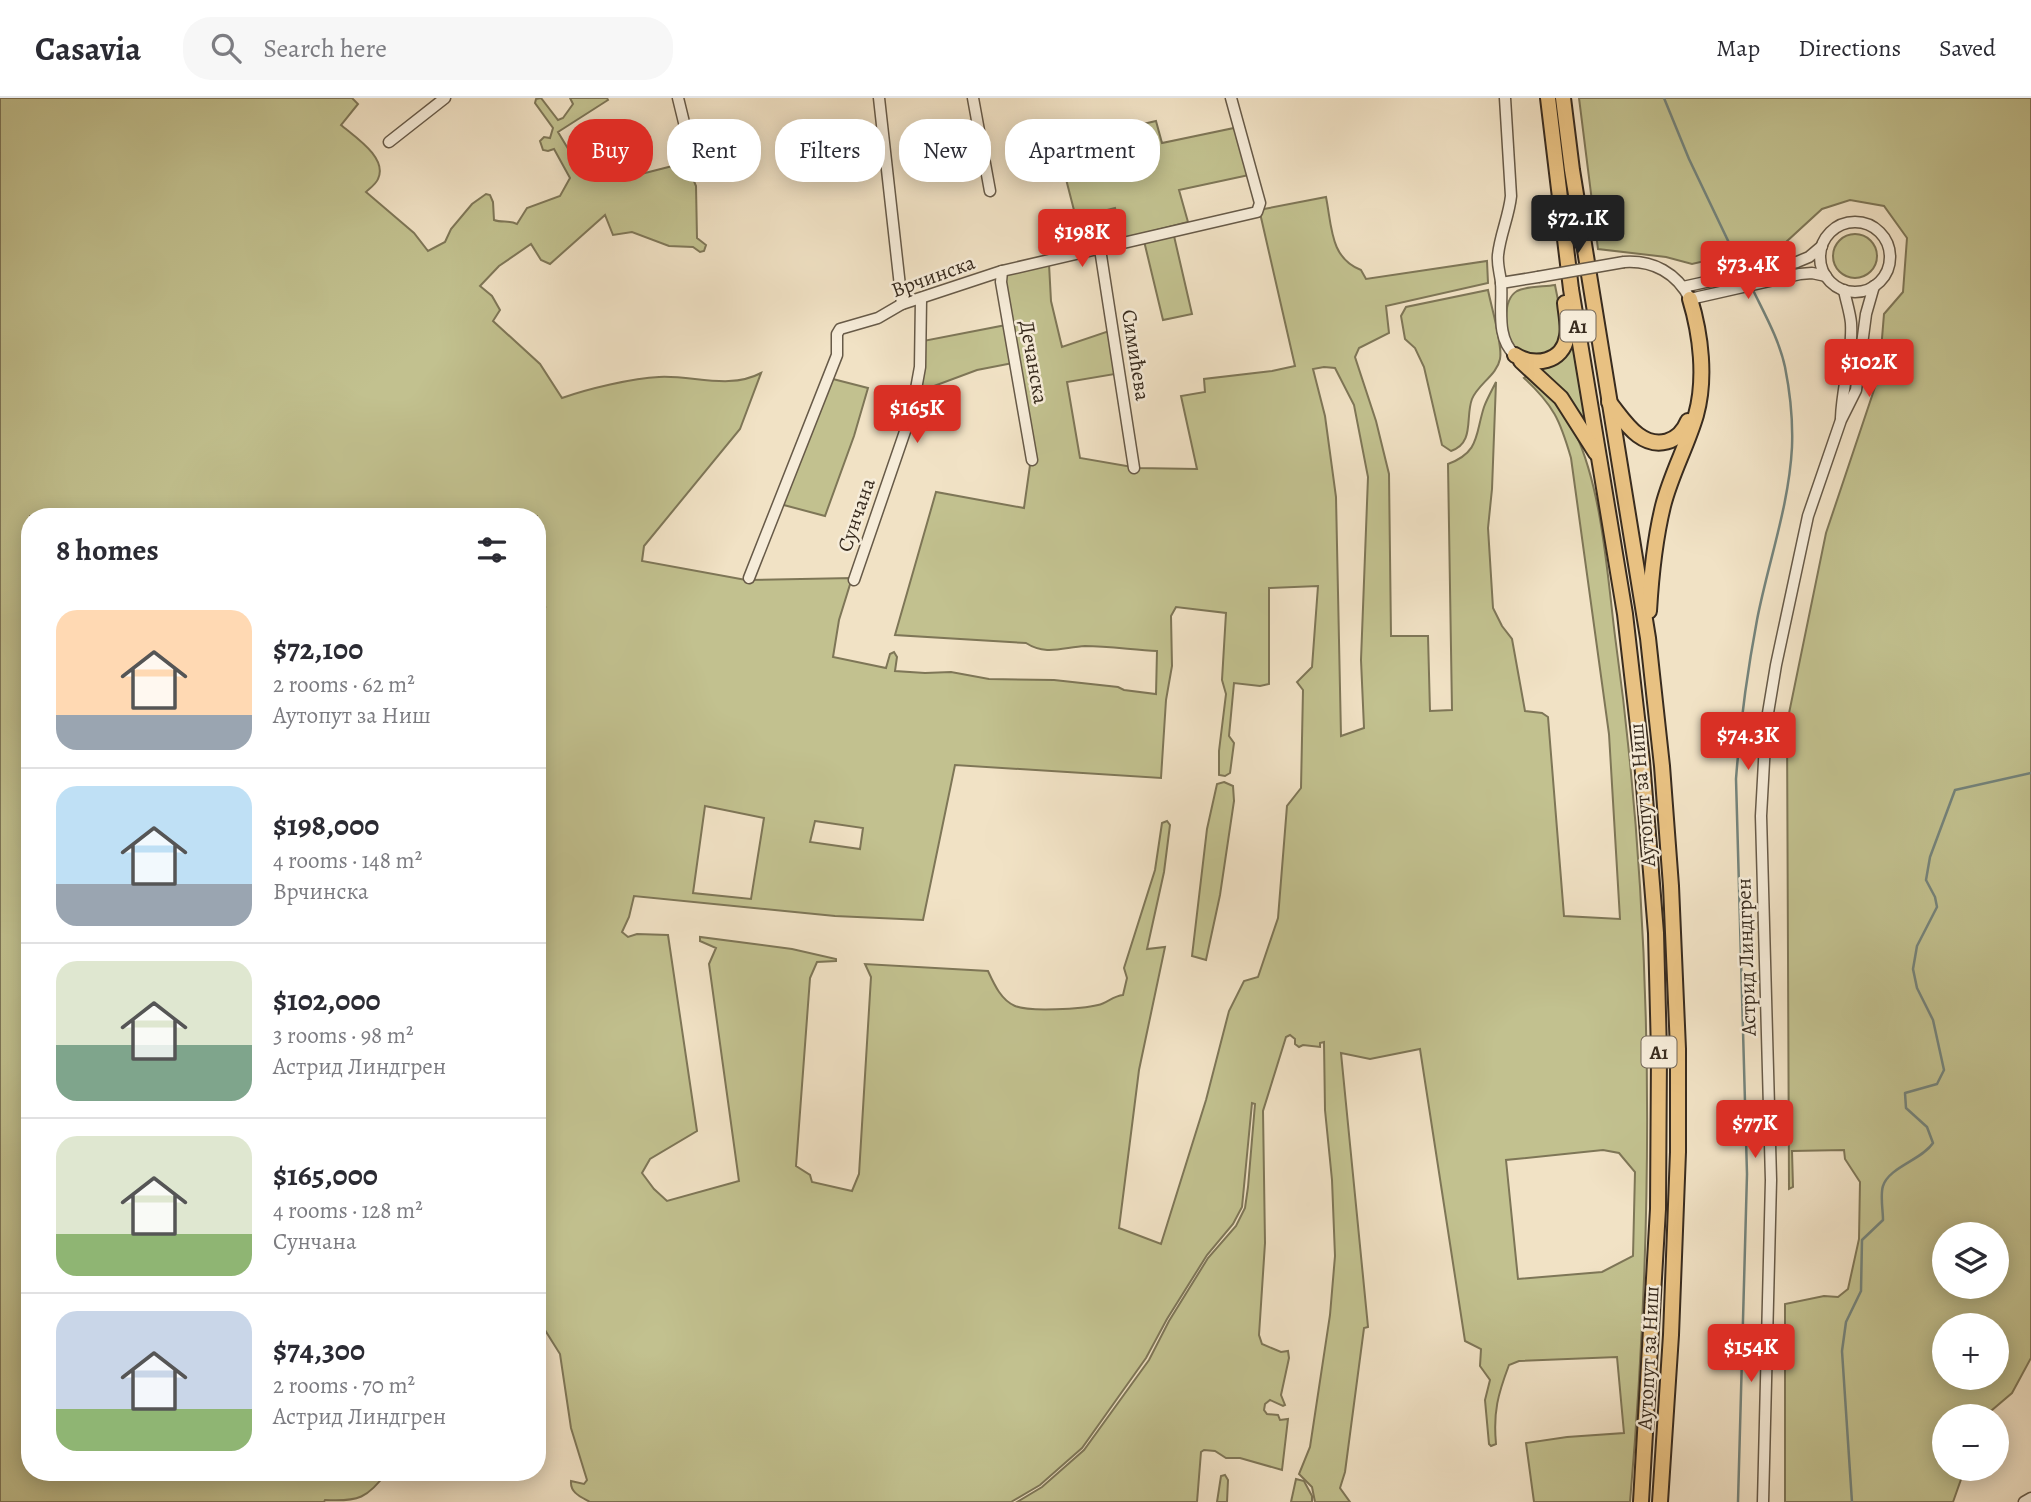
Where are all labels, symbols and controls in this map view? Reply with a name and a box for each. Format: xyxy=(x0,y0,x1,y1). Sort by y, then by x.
search box xyxy=(183,17,673,80)
text: Casavia xyxy=(35,26,141,71)
icon: search xyxy=(207,29,245,67)
text: Search here xyxy=(263,31,387,66)
text: Map xyxy=(1716,32,1760,64)
text: Directions xyxy=(1798,32,1901,64)
text: Saved xyxy=(1939,32,1996,64)
chip: Buy xyxy=(567,119,653,182)
chip: Rent xyxy=(667,119,761,182)
chip: Filters xyxy=(775,119,885,182)
chip: New xyxy=(899,119,991,182)
chip: Apartment xyxy=(1005,119,1160,182)
pin: $72.1K xyxy=(1521,195,1635,255)
text: $72.1K xyxy=(1547,202,1609,233)
pin: $198K xyxy=(1033,209,1131,269)
text: $198K xyxy=(1054,216,1110,247)
pin: $73.4K xyxy=(1691,242,1805,301)
street label: Врчинска xyxy=(887,248,979,304)
text: $73.4K xyxy=(1717,248,1779,279)
street label: Симићева xyxy=(1115,307,1157,403)
road number: A1 xyxy=(1560,310,1596,342)
street label: Дечанска xyxy=(1013,318,1055,406)
pin: $102K xyxy=(1820,340,1918,399)
text: $102K xyxy=(1841,346,1897,377)
pin: $165K xyxy=(868,386,966,445)
text: $165K xyxy=(890,392,944,423)
street label: Сунчана xyxy=(830,474,882,556)
text: 8 homes xyxy=(56,530,159,570)
icon: filters xyxy=(473,531,511,569)
text: $72,100 xyxy=(273,629,363,669)
icon: home xyxy=(112,638,196,722)
text: 2 rooms · 62 m² xyxy=(273,669,415,700)
text: Аутопут за Ниш xyxy=(273,700,431,731)
pin: $74.3K xyxy=(1691,712,1805,772)
text: $74.3K xyxy=(1717,719,1779,750)
street label: Аутопут за Ниш xyxy=(1622,722,1662,869)
text: $198,000 xyxy=(273,805,379,845)
icon: home xyxy=(112,814,196,898)
text: 4 rooms · 148 m² xyxy=(273,845,422,876)
text: Врчинска xyxy=(273,876,369,907)
street label: Астрид Линдгрен xyxy=(1729,878,1763,1037)
text: $102,000 xyxy=(273,980,381,1020)
icon: home xyxy=(112,989,196,1073)
text: 3 rooms · 98 m² xyxy=(273,1020,414,1051)
road number: A1 xyxy=(1642,1036,1676,1068)
text: Астрид Линдгрен xyxy=(273,1051,446,1082)
pin: $77K xyxy=(1714,1100,1796,1160)
text: $77K xyxy=(1732,1107,1778,1138)
text: $165,000 xyxy=(273,1155,378,1195)
icon: home xyxy=(112,1164,196,1248)
text: 4 rooms · 128 m² xyxy=(273,1195,423,1226)
map controls xyxy=(1932,1222,2009,1481)
button: layers xyxy=(1932,1222,2009,1299)
text: Сунчана xyxy=(273,1226,357,1257)
street label: Аутопут за Ниш xyxy=(1630,1285,1666,1432)
button: + xyxy=(1932,1313,2009,1390)
pin: $154K xyxy=(1702,1324,1800,1384)
text: $74,300 xyxy=(273,1330,365,1370)
text: $154K xyxy=(1724,1331,1778,1362)
icon: home xyxy=(112,1339,196,1423)
text: 2 rooms · 70 m² xyxy=(273,1370,415,1401)
text: Астрид Линдгрен xyxy=(273,1401,446,1432)
button: − xyxy=(1932,1404,2009,1481)

